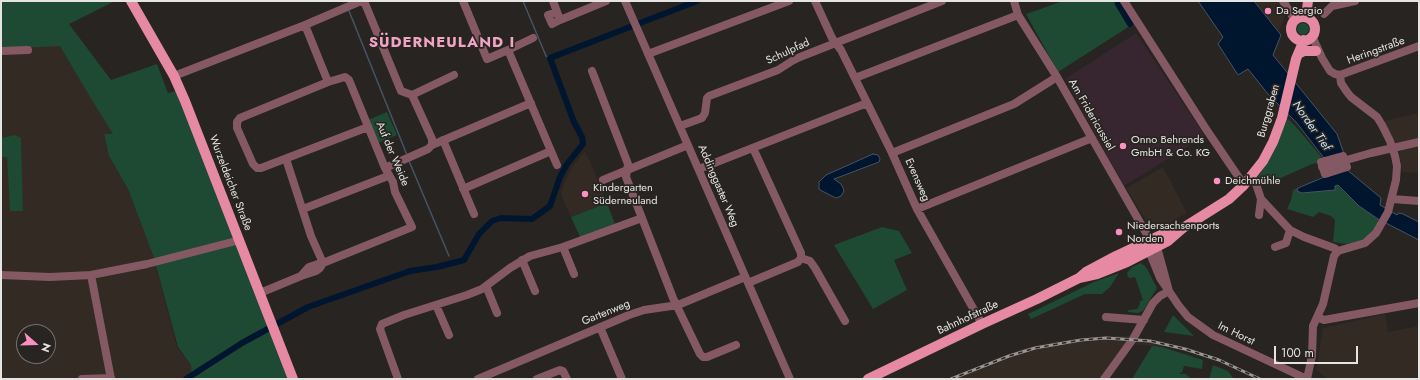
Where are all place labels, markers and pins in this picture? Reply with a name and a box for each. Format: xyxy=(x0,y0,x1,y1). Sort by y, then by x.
place label: Da Sergio xyxy=(1276,4,1323,18)
marker: Da Sergio xyxy=(1263,6,1273,16)
place label: Onno Behrends GmbH & Co. KG xyxy=(1131,133,1210,159)
marker: Onno Behrends GmbH & Co. KG xyxy=(1118,141,1128,151)
place label: Deichmühle xyxy=(1225,174,1280,188)
marker: Deichmühle xyxy=(1212,176,1222,186)
place label: Kindergarten Süderneuland xyxy=(593,181,658,207)
marker: Kindergarten Süderneuland xyxy=(580,189,590,199)
place label: Niedersachsenports Norden xyxy=(1127,219,1220,245)
marker: Niedersachsenports Norden xyxy=(1114,227,1124,237)

